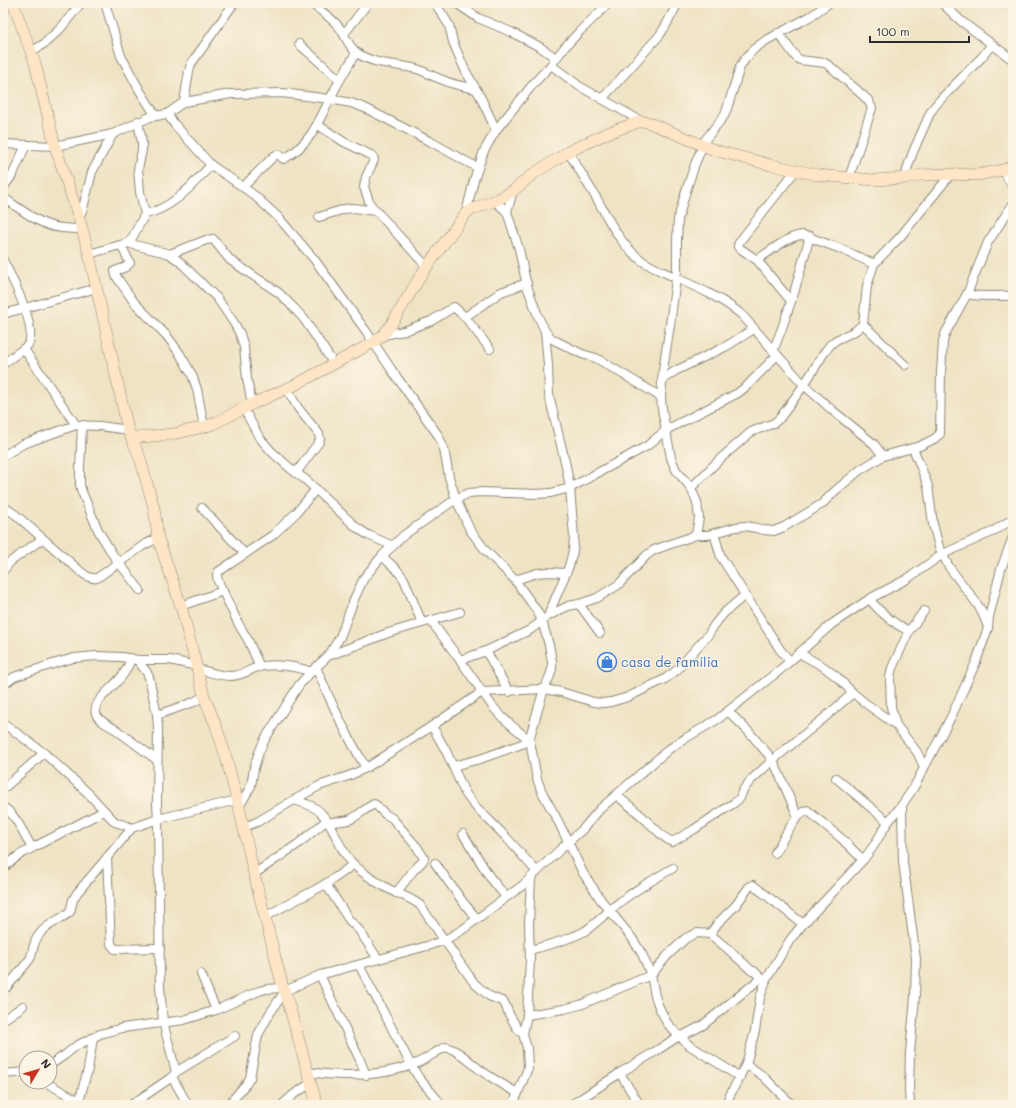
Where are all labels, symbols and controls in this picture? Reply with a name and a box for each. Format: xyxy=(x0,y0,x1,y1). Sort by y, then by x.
scale bar xyxy=(870,18,969,44)
text: 100 m xyxy=(876,23,910,39)
shop icon: casa de família xyxy=(596,651,618,673)
place label: casa de família xyxy=(621,653,719,670)
north arrow xyxy=(18,1050,58,1090)
text: N xyxy=(38,1056,55,1071)

